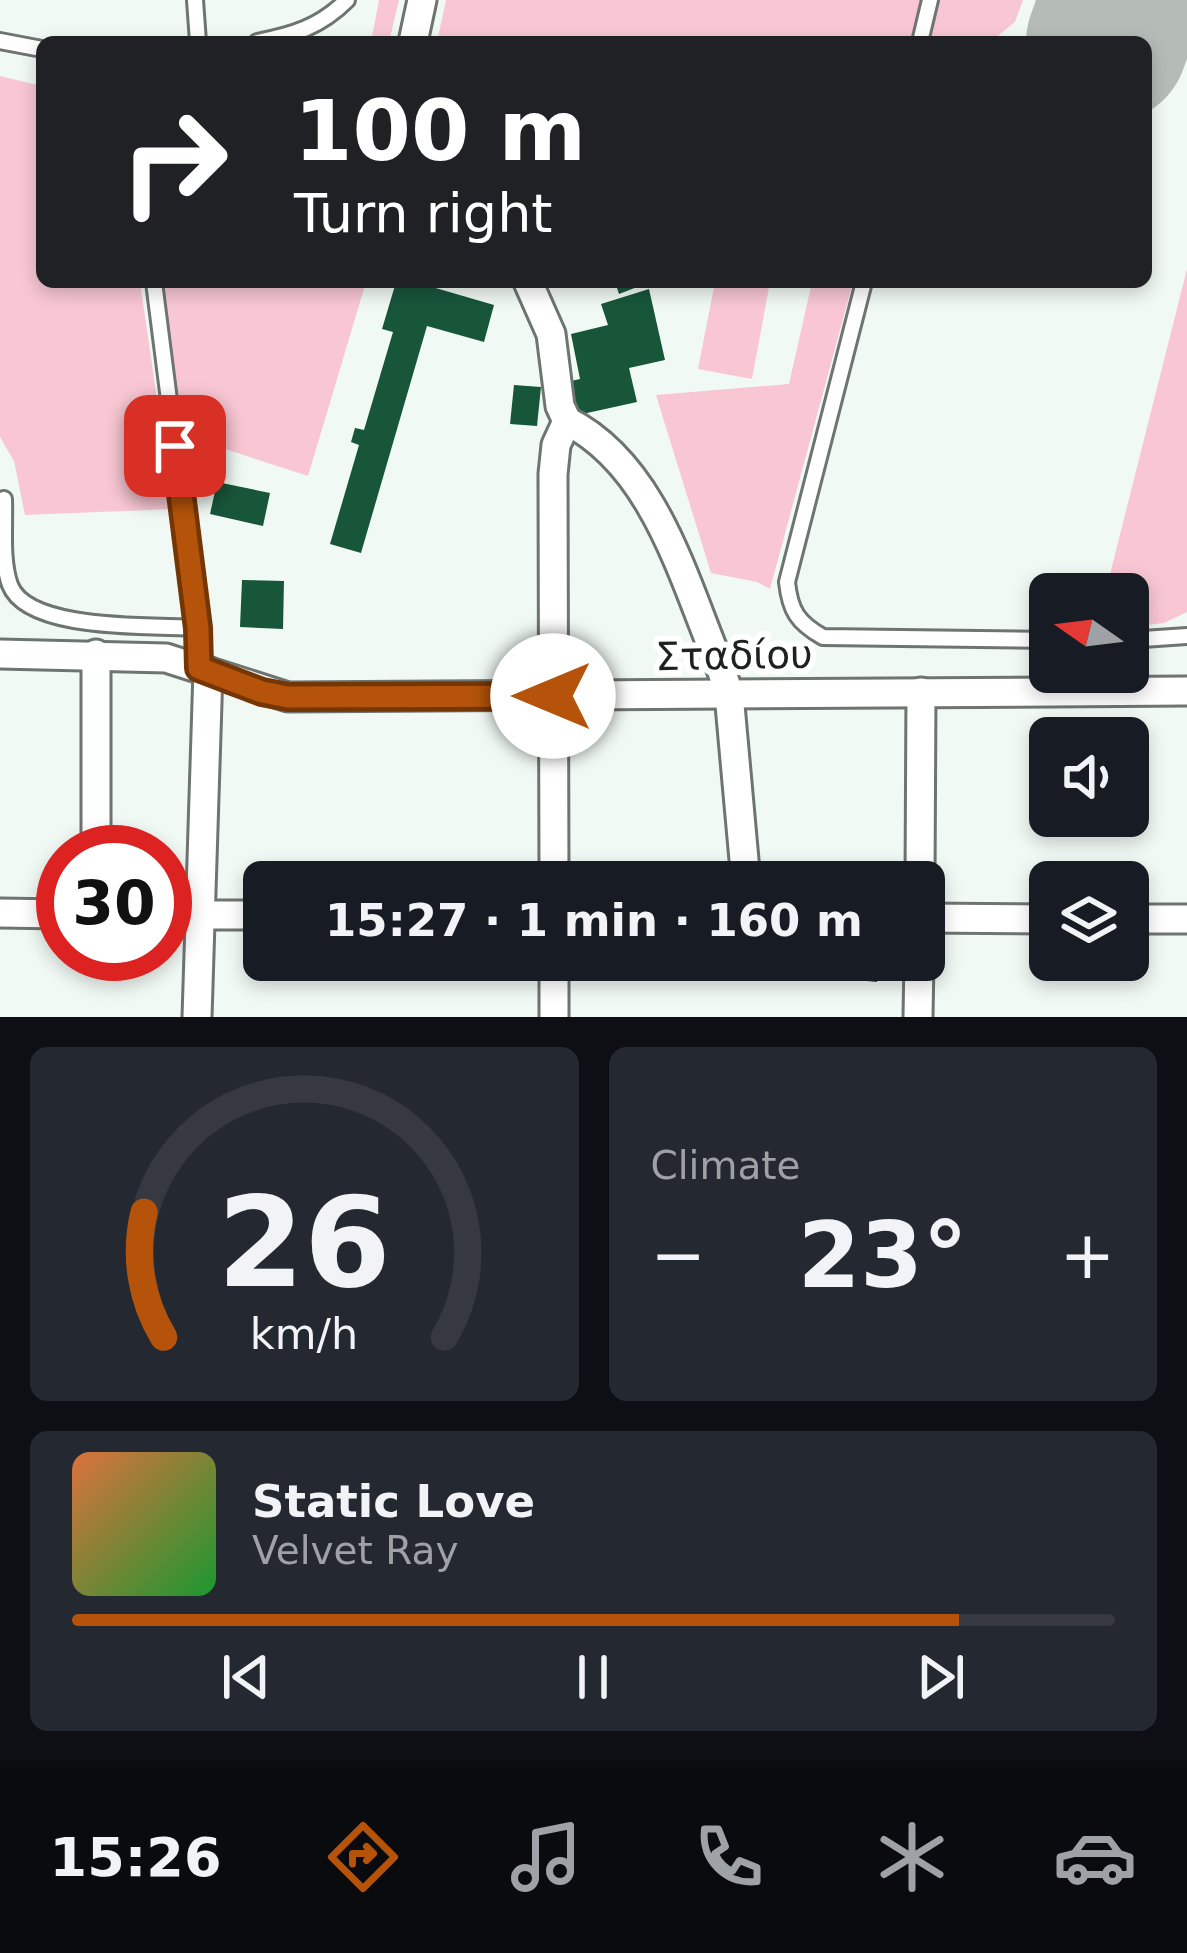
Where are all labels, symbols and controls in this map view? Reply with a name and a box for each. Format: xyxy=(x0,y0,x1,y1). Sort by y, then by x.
text: 100 m xyxy=(294,82,586,180)
icon: right xyxy=(96,84,252,240)
text: Turn right xyxy=(294,182,553,245)
pin xyxy=(124,395,226,497)
icon: arrive xyxy=(142,413,208,479)
north arrow xyxy=(1029,573,1149,693)
map controls xyxy=(1029,573,1149,981)
street label: Σταδίου xyxy=(655,632,813,679)
position arrow xyxy=(490,633,616,759)
button: sound xyxy=(1029,717,1149,837)
speed limit sign: 30 xyxy=(36,825,192,981)
button: layers xyxy=(1029,861,1149,981)
text: 15:27 · 1 min · 160 m xyxy=(325,894,863,947)
text: Climate xyxy=(651,1143,801,1188)
text: 26 xyxy=(217,1170,391,1315)
text: 23° xyxy=(798,1203,968,1308)
text: − xyxy=(651,1217,706,1294)
text: + xyxy=(1060,1217,1115,1294)
text: km/h xyxy=(250,1309,358,1359)
text: Static Love xyxy=(252,1475,535,1528)
text: Velvet Ray xyxy=(252,1528,458,1573)
icon: previous xyxy=(213,1644,279,1710)
icon: pause xyxy=(560,1644,626,1710)
icon: next xyxy=(908,1644,974,1710)
icon: directions xyxy=(321,1815,405,1899)
icon: music xyxy=(504,1815,588,1899)
icon: phone xyxy=(687,1815,771,1899)
icon: climate xyxy=(870,1815,954,1899)
icon: car xyxy=(1053,1815,1137,1899)
text: 15:26 xyxy=(50,1826,221,1889)

